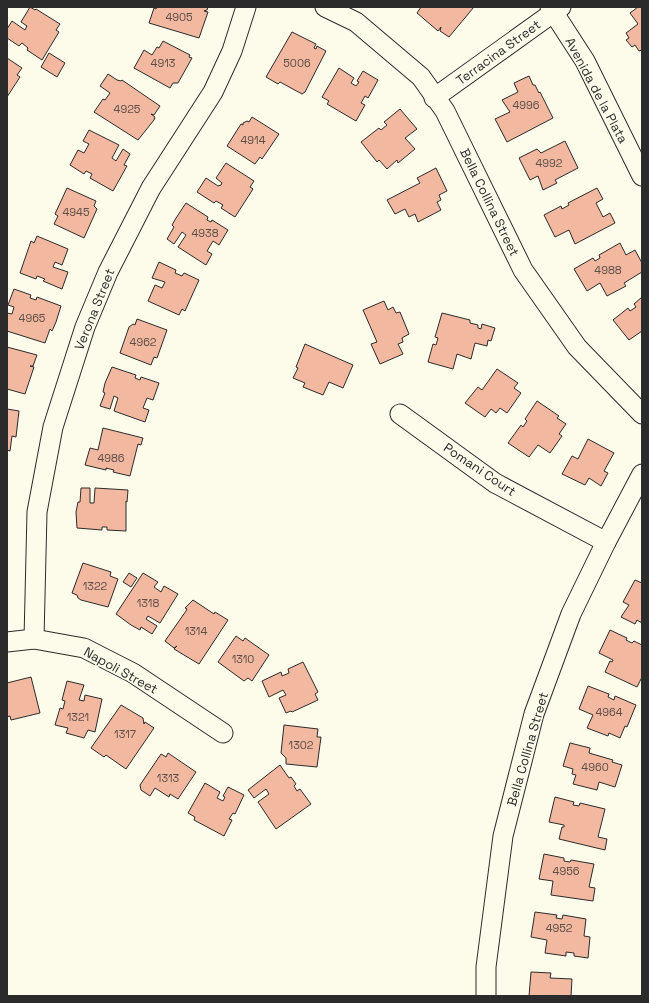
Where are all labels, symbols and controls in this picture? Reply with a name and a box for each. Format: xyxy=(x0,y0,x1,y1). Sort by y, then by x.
house number: 4905 xyxy=(165,10,193,24)
street label: Terracina Street xyxy=(453,16,544,89)
street label: Avenida de la Plata xyxy=(561,34,632,147)
house number: 4913 xyxy=(151,56,176,70)
house number: 5006 xyxy=(283,56,311,70)
house number: 4996 xyxy=(512,98,540,112)
house number: 4925 xyxy=(114,102,141,116)
house number: 4914 xyxy=(240,133,266,147)
street label: Bella Collina Street xyxy=(456,145,523,259)
house number: 4992 xyxy=(536,156,563,170)
house number: 4945 xyxy=(62,205,90,219)
house number: 4938 xyxy=(191,226,219,240)
house number: 4988 xyxy=(594,263,622,277)
street label: Verona Street xyxy=(70,266,119,352)
house number: 4965 xyxy=(19,311,46,325)
house number: 4962 xyxy=(130,335,157,349)
street label: Pomani Court xyxy=(440,439,519,500)
house number: 4986 xyxy=(97,451,125,465)
house number: 1322 xyxy=(83,579,108,593)
house number: 1318 xyxy=(137,596,159,610)
house number: 1314 xyxy=(185,624,207,638)
street label: Napoli Street xyxy=(81,643,161,698)
house number: 1310 xyxy=(232,652,254,666)
street label: Bella Collina Street xyxy=(503,690,552,808)
house number: 4964 xyxy=(595,705,623,719)
house number: 1321 xyxy=(67,710,89,724)
house number: 1317 xyxy=(114,727,136,741)
house number: 1302 xyxy=(289,738,314,752)
house number: 4960 xyxy=(581,760,609,774)
house number: 1313 xyxy=(157,771,180,785)
house number: 4956 xyxy=(553,864,580,878)
house number: 4952 xyxy=(546,921,573,935)

